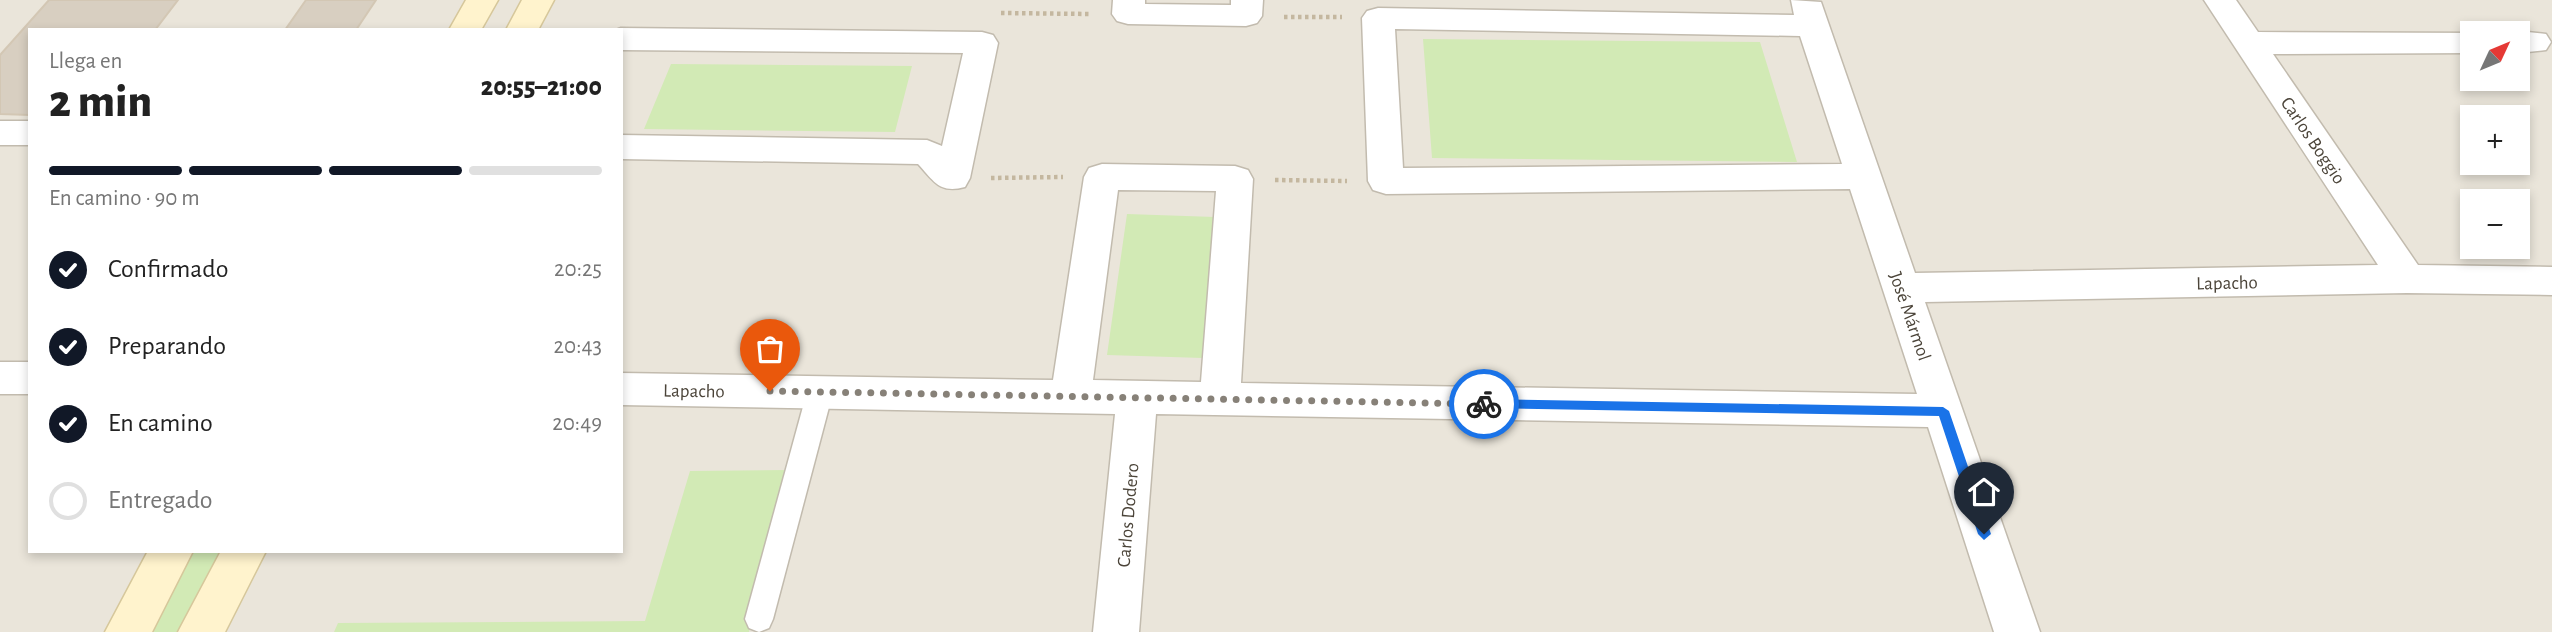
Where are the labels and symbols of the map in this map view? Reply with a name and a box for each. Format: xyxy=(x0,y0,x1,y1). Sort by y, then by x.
north arrow xyxy=(2460,21,2530,91)
street label: Carlos Boggio xyxy=(2277,94,2349,188)
street label: José Mármol xyxy=(1886,270,1934,363)
street label: Lapacho xyxy=(2196,273,2258,294)
pin xyxy=(740,319,800,391)
courier xyxy=(1449,369,1519,439)
street label: Lapacho xyxy=(663,381,725,402)
street label: Carlos Dodero xyxy=(1114,462,1143,568)
pin xyxy=(1954,462,2014,534)

